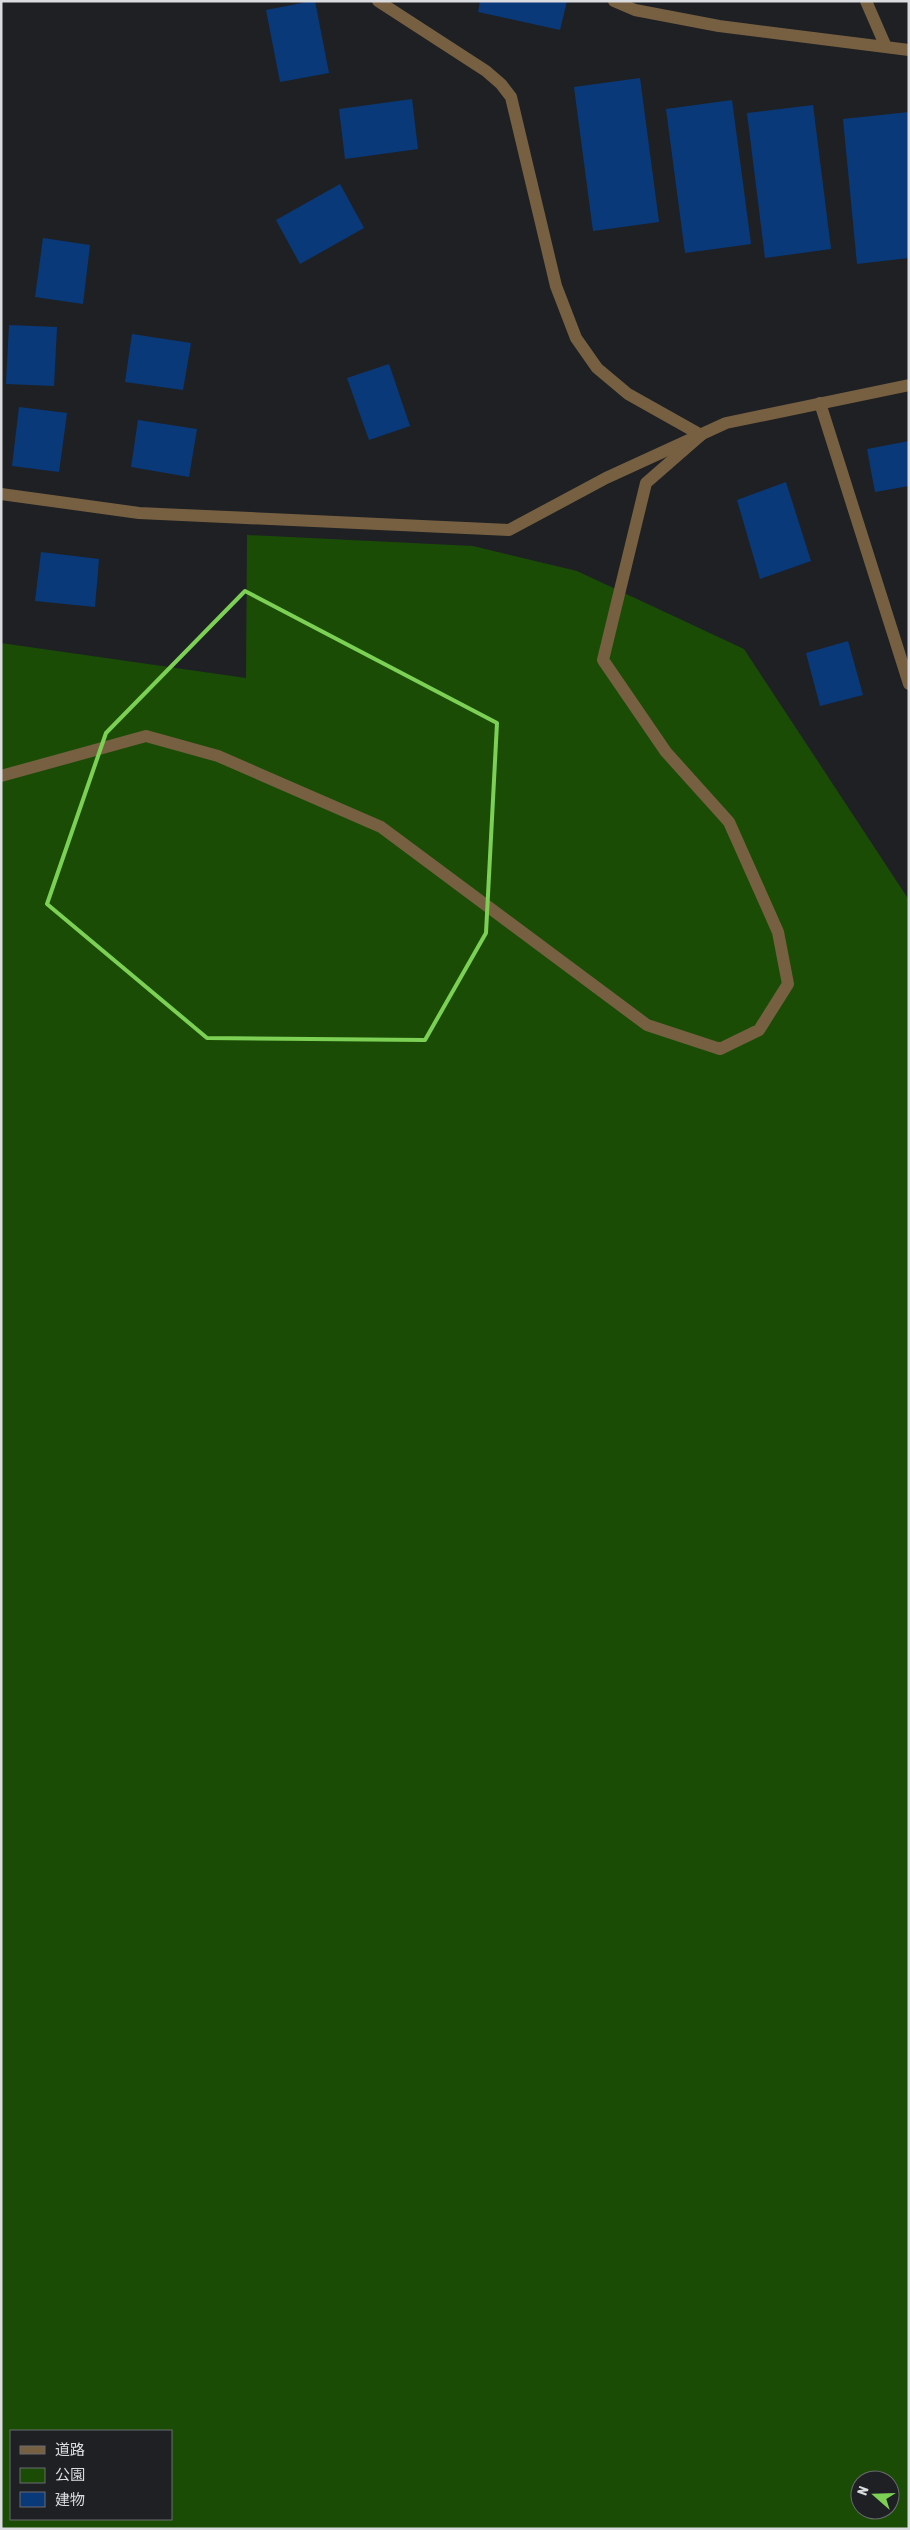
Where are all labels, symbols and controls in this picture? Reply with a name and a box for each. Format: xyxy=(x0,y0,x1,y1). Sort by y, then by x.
legend xyxy=(10,2430,172,2520)
text: 道路 xyxy=(55,2441,85,2458)
text: 公園 xyxy=(55,2466,85,2483)
north arrow xyxy=(850,2470,900,2520)
text: N xyxy=(854,2484,872,2497)
text: 建物 xyxy=(55,2491,85,2508)

